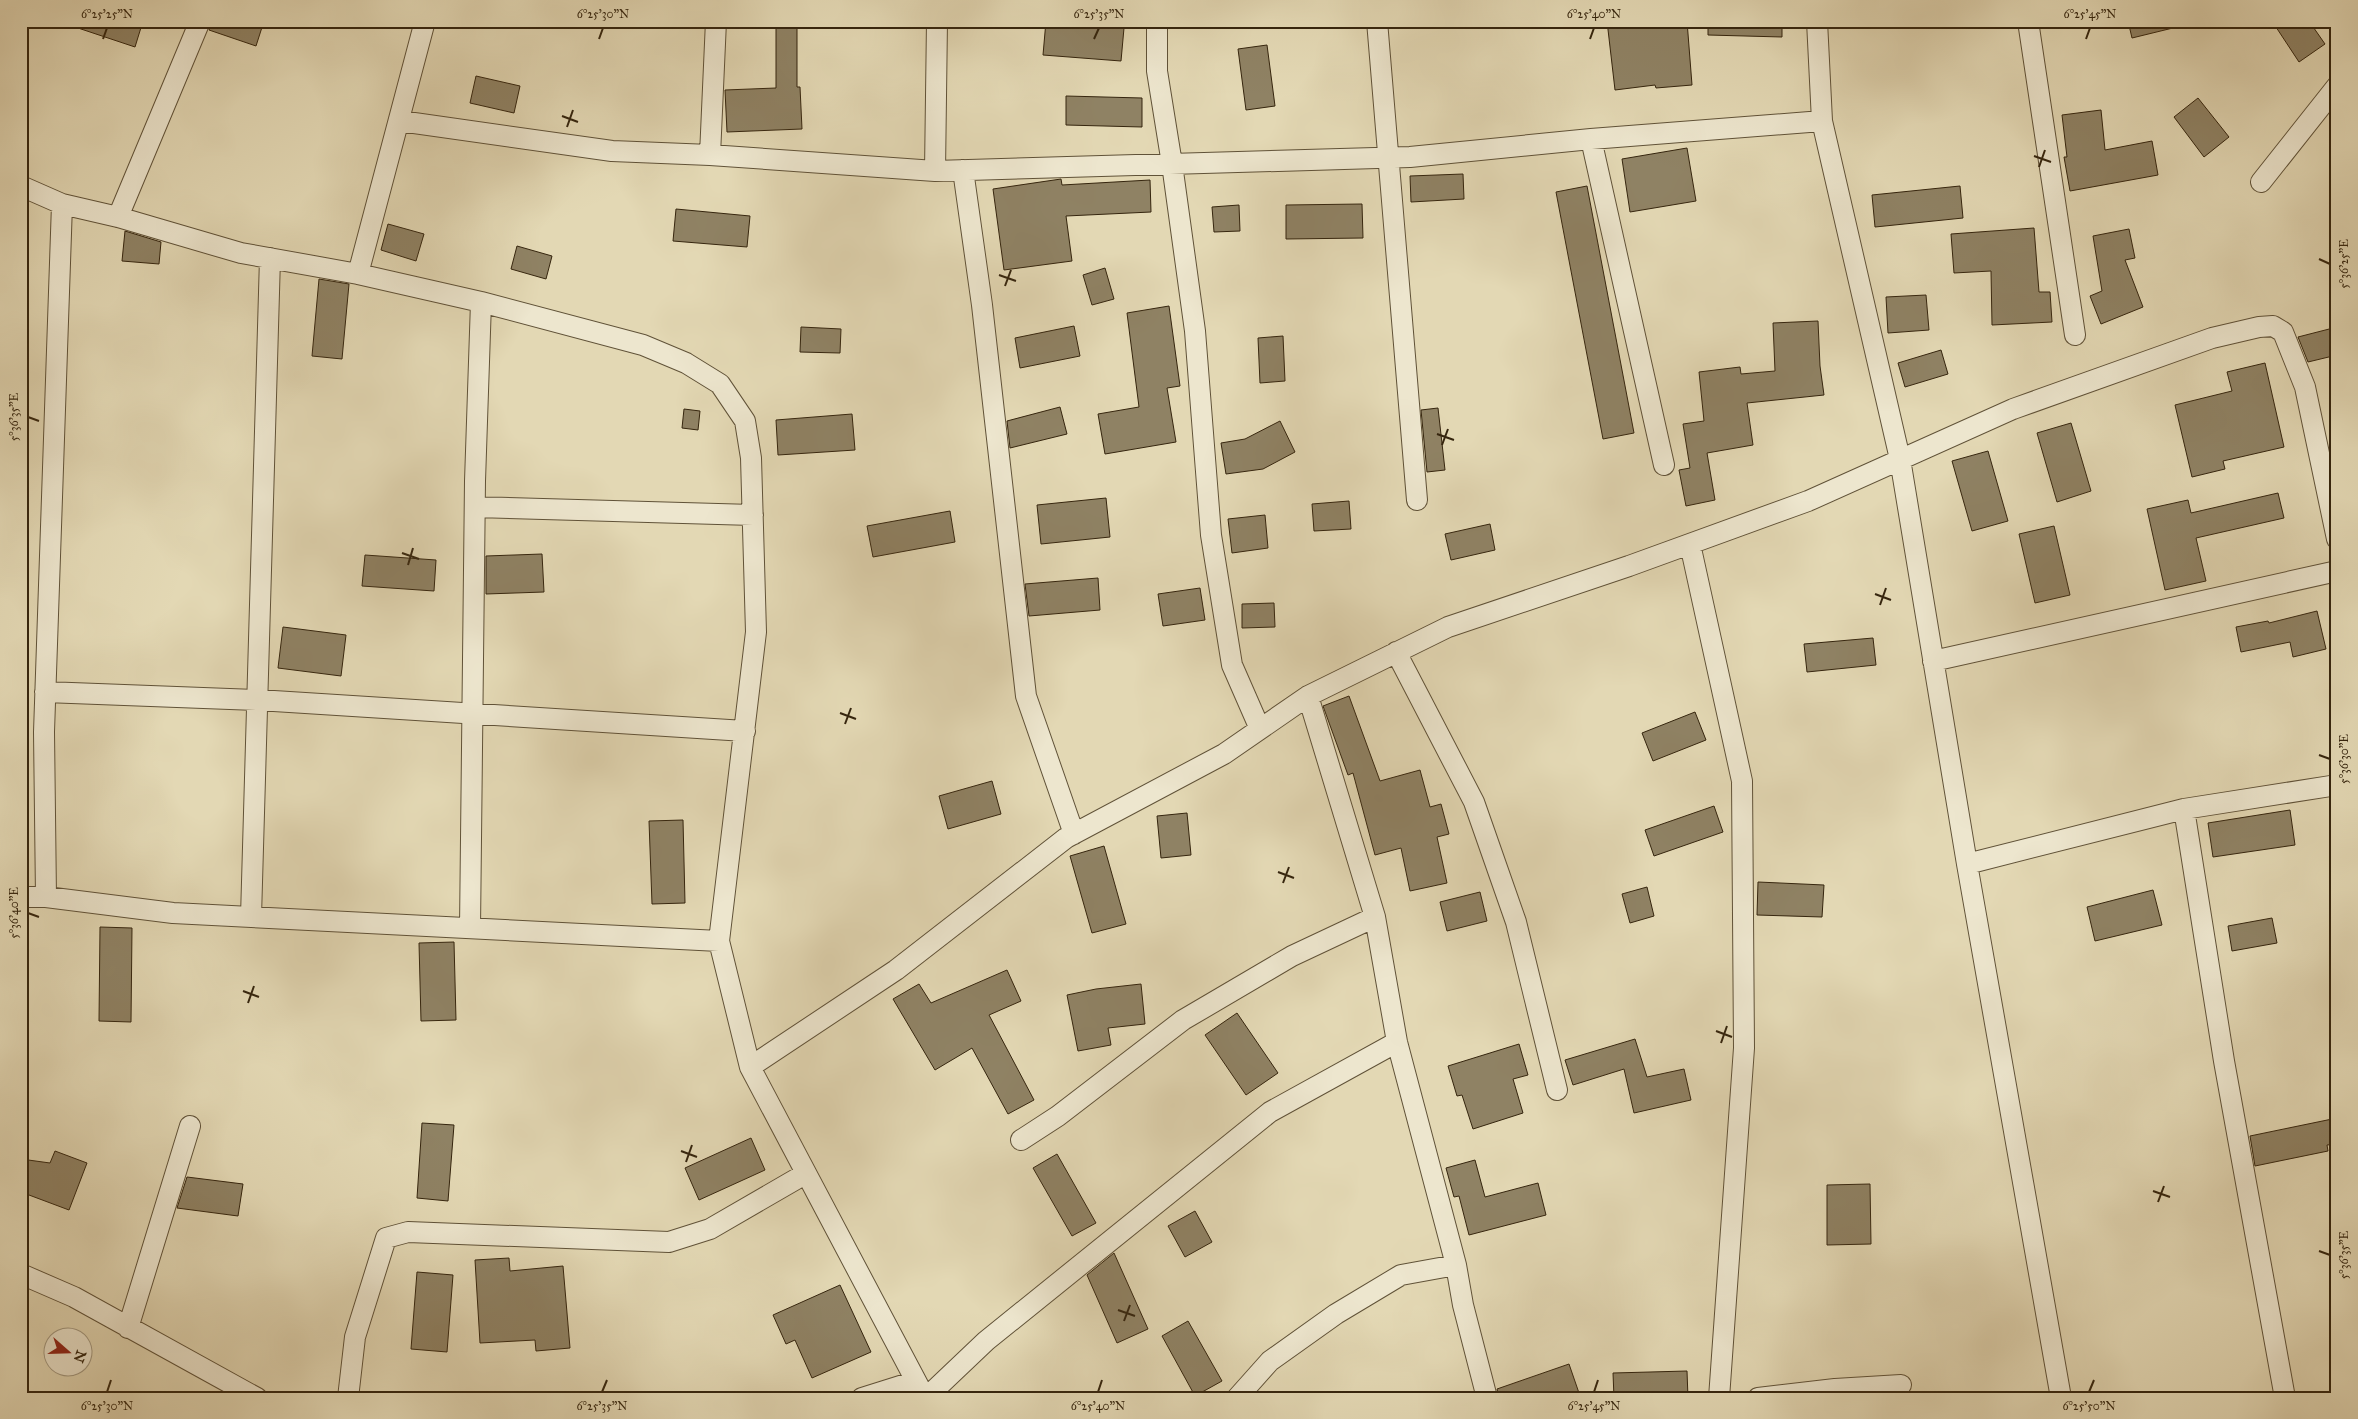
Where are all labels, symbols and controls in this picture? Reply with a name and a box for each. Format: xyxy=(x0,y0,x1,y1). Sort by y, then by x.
text: 6°25'25"N xyxy=(81,7,133,21)
text: 6°25'30"N xyxy=(577,7,629,21)
text: 6°25'35"N xyxy=(1073,7,1125,21)
text: 6°25'40"N xyxy=(1567,7,1621,21)
text: 6°25'45"N xyxy=(2064,7,2116,21)
text: 5°36'25"E xyxy=(2337,239,2351,289)
text: 5°36'35"E xyxy=(7,392,21,441)
text: 5°36'30"E xyxy=(2337,734,2351,784)
text: 5°36'40"E xyxy=(7,887,21,939)
text: 5°36'35"E xyxy=(2337,1230,2351,1279)
north arrow xyxy=(42,1326,92,1376)
text: N xyxy=(70,1348,90,1365)
text: 6°25'30"N xyxy=(81,1399,133,1413)
text: 6°25'35"N xyxy=(576,1399,628,1413)
text: 6°25'40"N xyxy=(1071,1399,1125,1413)
text: 6°25'45"N xyxy=(1568,1399,1620,1413)
text: 6°25'50"N xyxy=(2062,1399,2116,1413)

